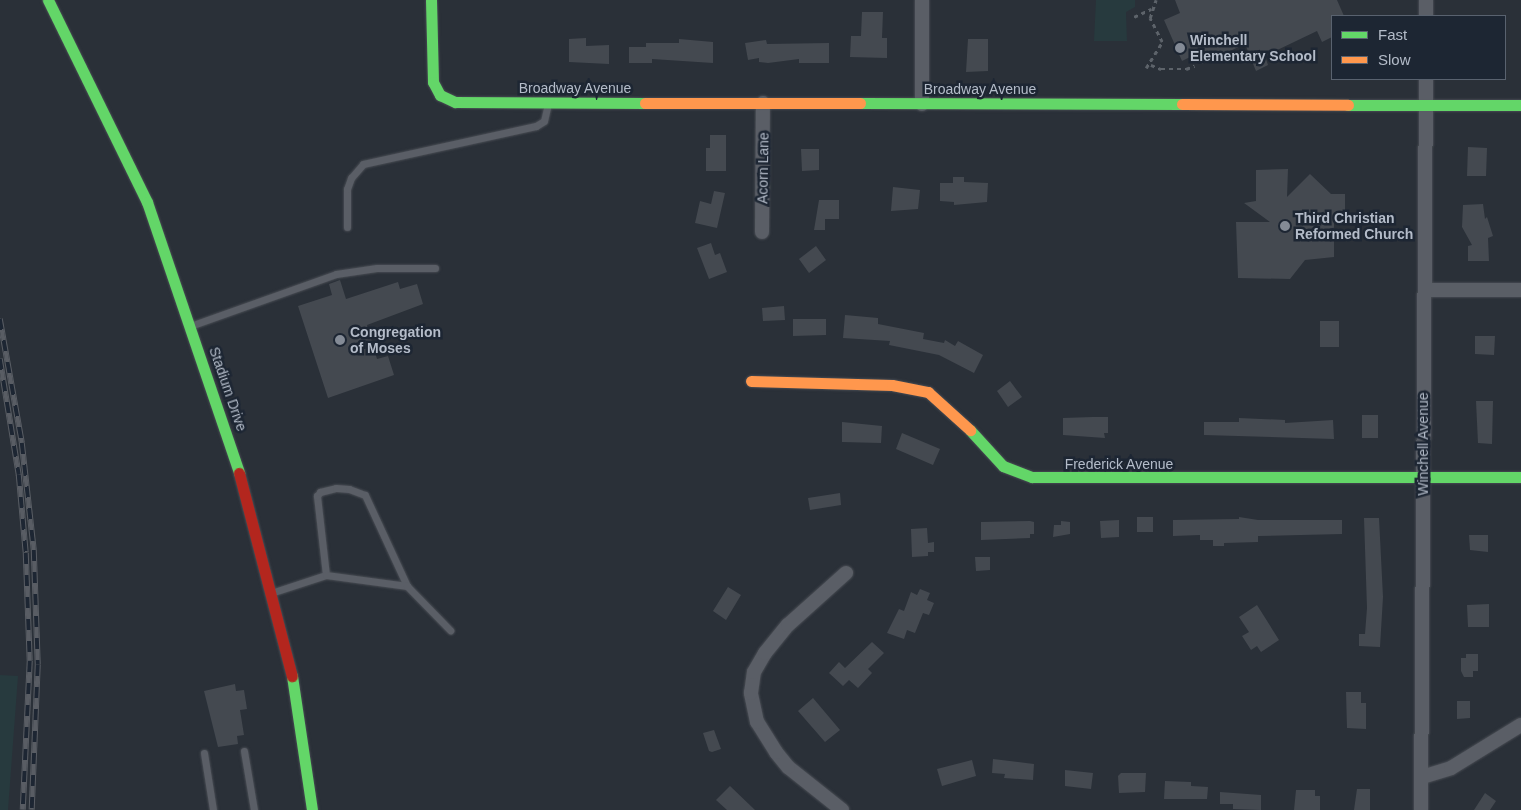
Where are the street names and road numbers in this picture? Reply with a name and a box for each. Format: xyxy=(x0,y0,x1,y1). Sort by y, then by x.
street label: Broadway Avenue xyxy=(518,80,632,96)
street label: Broadway Avenue xyxy=(923,81,1037,97)
street label: Acorn Lane xyxy=(754,132,772,204)
street label: Stadium Drive xyxy=(206,345,250,433)
street label: Winchell Avenue xyxy=(1415,392,1431,496)
street label: Frederick Avenue xyxy=(1064,456,1174,472)

